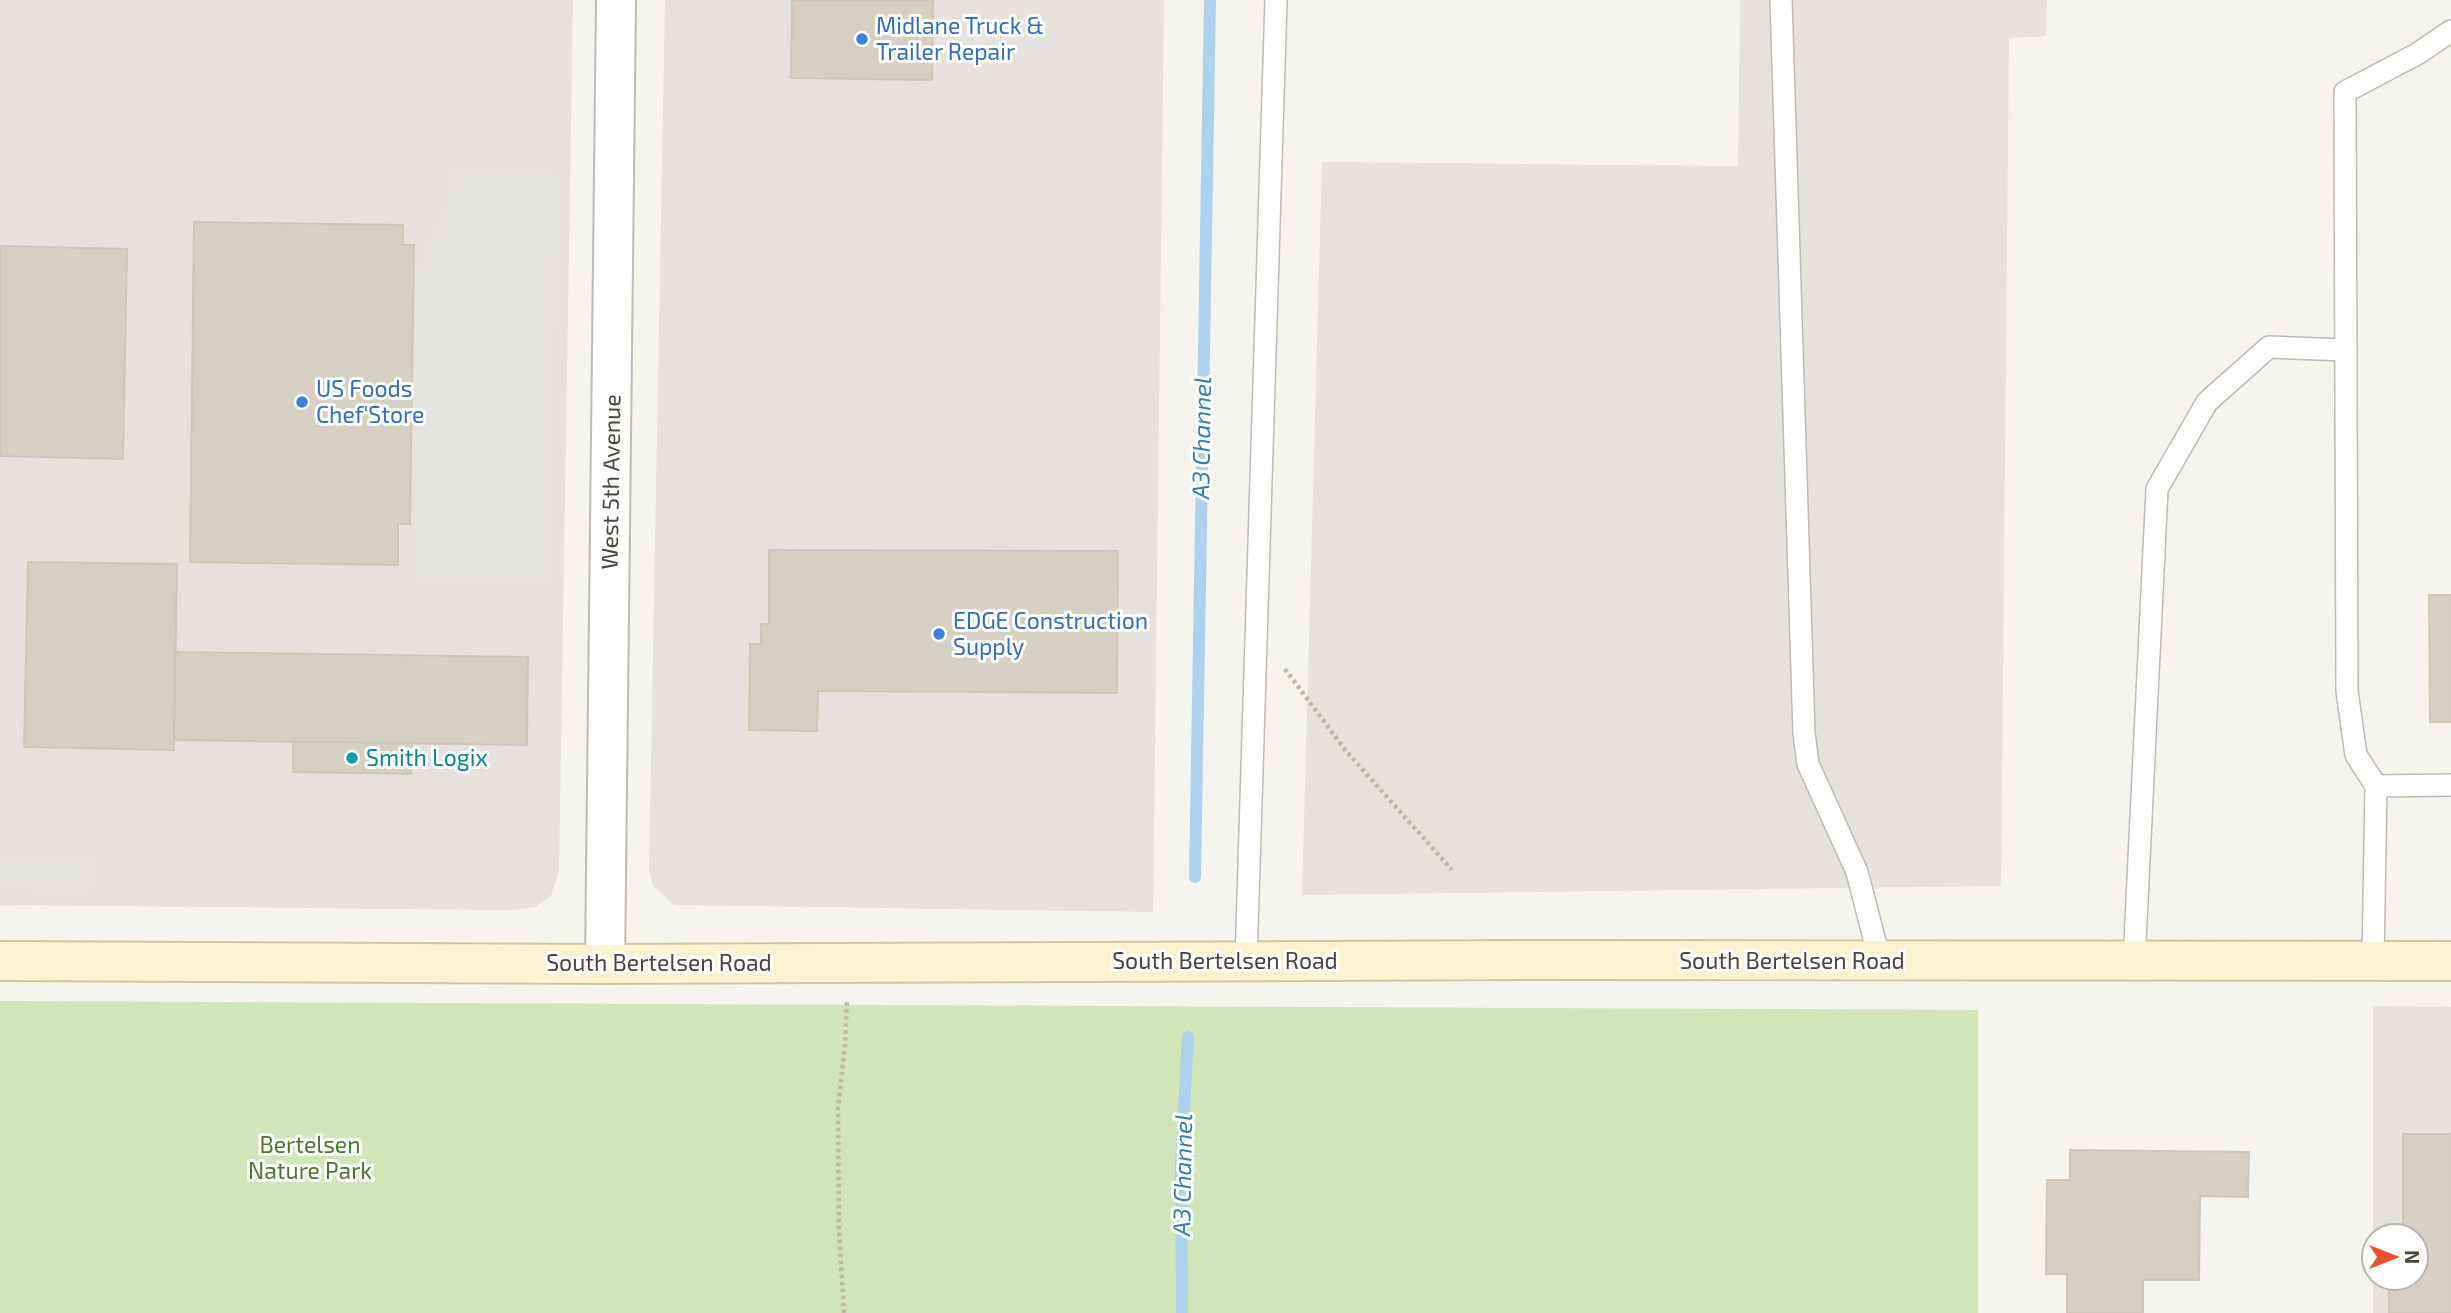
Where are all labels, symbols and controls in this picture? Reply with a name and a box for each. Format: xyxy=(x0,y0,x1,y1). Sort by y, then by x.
place label: Midlane Truck & Trailer Repair xyxy=(876,11,1044,65)
marker: Midlane Truck & Trailer Repair xyxy=(854,31,870,47)
place label: US Foods Chef'Store xyxy=(316,374,424,428)
water label: A3 Channel xyxy=(1185,377,1216,500)
marker: US Foods Chef'Store xyxy=(294,394,310,410)
street label: West 5th Avenue xyxy=(594,394,626,570)
place label: EDGE Construction Supply xyxy=(953,606,1148,660)
marker: EDGE Construction Supply xyxy=(931,626,947,642)
place label: Smith Logix xyxy=(366,743,488,771)
marker: Smith Logix xyxy=(344,750,360,766)
street label: South Bertelsen Road xyxy=(1112,946,1338,974)
street label: South Bertelsen Road xyxy=(1679,946,1905,974)
street label: South Bertelsen Road xyxy=(546,948,772,976)
water label: A3 Channel xyxy=(1166,1114,1197,1237)
park label: Bertelsen Nature Park xyxy=(248,1130,372,1184)
north arrow xyxy=(2360,1222,2430,1292)
text: N xyxy=(2401,1250,2424,1264)

